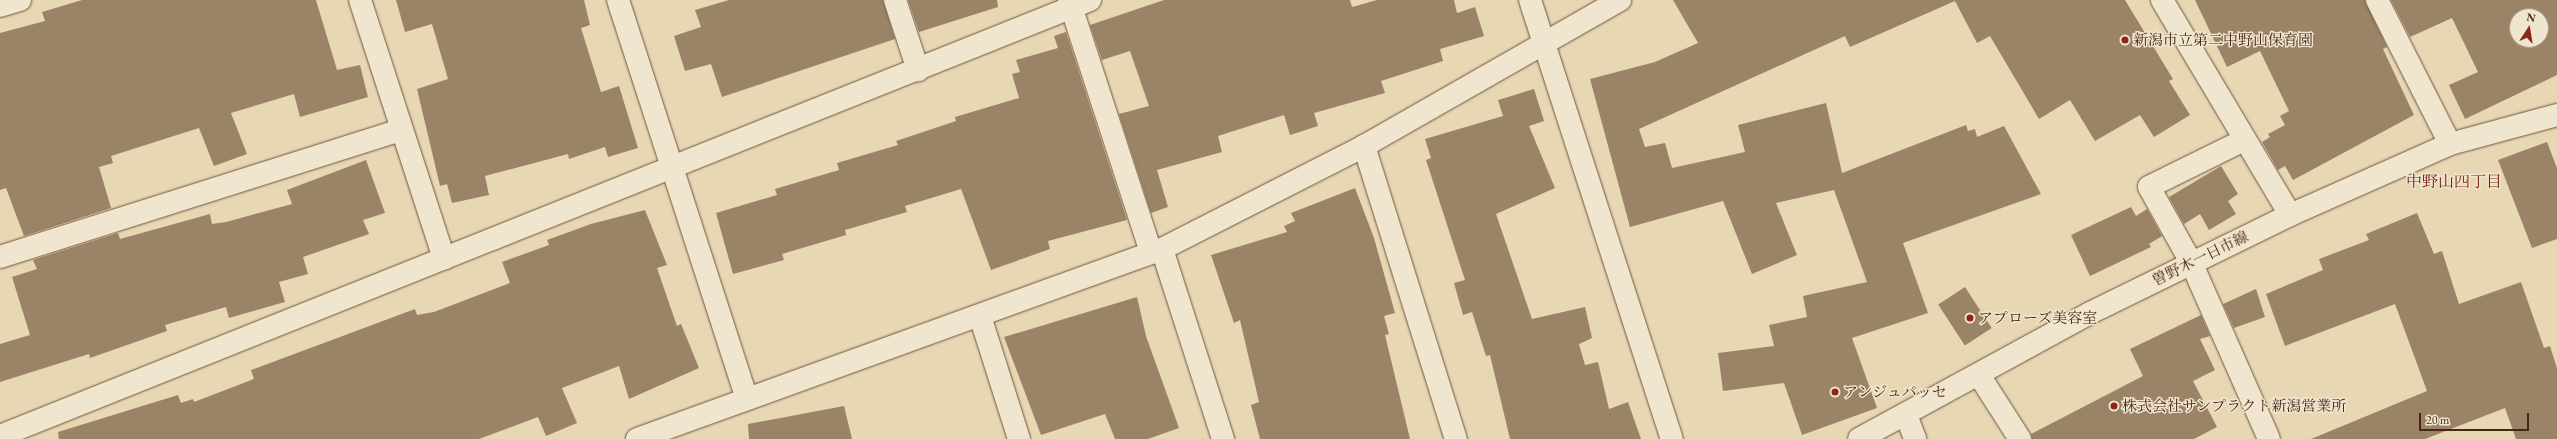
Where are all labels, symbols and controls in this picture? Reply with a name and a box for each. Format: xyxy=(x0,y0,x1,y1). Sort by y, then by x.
north arrow xyxy=(2509,8,2549,48)
text: N xyxy=(2525,9,2537,25)
place label: 新潟市立第二中野山保育園 xyxy=(2133,31,2313,49)
marker: 新潟市立第二中野山保育園 xyxy=(2120,35,2130,45)
district label: 中野山四丁目 xyxy=(2406,172,2502,192)
street label: 曽野木一日市線 xyxy=(2149,227,2251,289)
place label: アプローズ美容室 xyxy=(1978,309,2098,327)
marker: アプローズ美容室 xyxy=(1965,313,1975,323)
place label: アンジュパッセ xyxy=(1843,383,1948,401)
marker: アンジュパッセ xyxy=(1830,387,1840,397)
place label: 株式会社サンプラクト新潟営業所 xyxy=(2122,397,2347,415)
marker: 株式会社サンプラクト新潟営業所 xyxy=(2109,401,2119,411)
scale bar xyxy=(2421,405,2531,431)
text: 20 m xyxy=(2426,412,2449,428)

